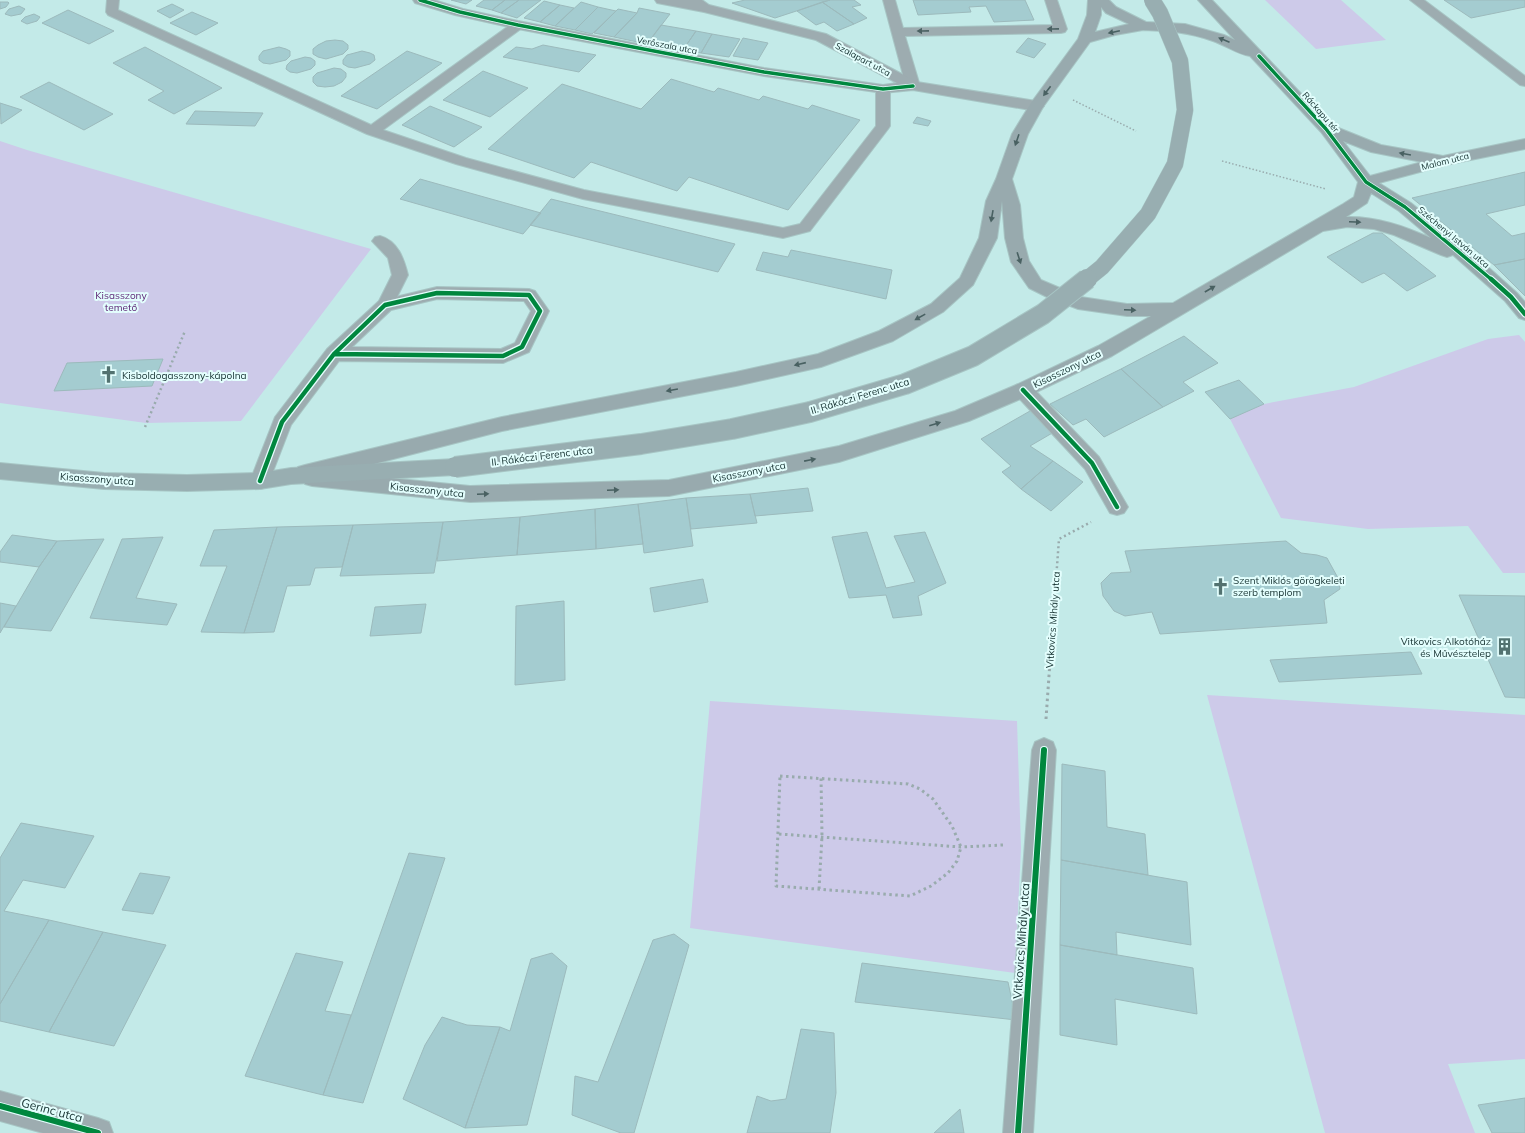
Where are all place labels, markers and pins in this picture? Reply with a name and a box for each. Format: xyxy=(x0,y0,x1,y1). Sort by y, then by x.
church icon: Kisboldogasszony-kápolna xyxy=(99,365,119,385)
place label: Kisboldogasszony-kápolna xyxy=(122,369,247,382)
place label: Szent Miklós görögkeleti szerb templom xyxy=(1233,574,1345,599)
church icon: Szent Miklós görögkeleti szerb templom xyxy=(1210,576,1230,596)
place label: Vitkovics Alkotóház és Művésztelep xyxy=(1401,635,1491,660)
building icon: Vitkovics Alkotóház és Művésztelep xyxy=(1494,637,1514,657)

